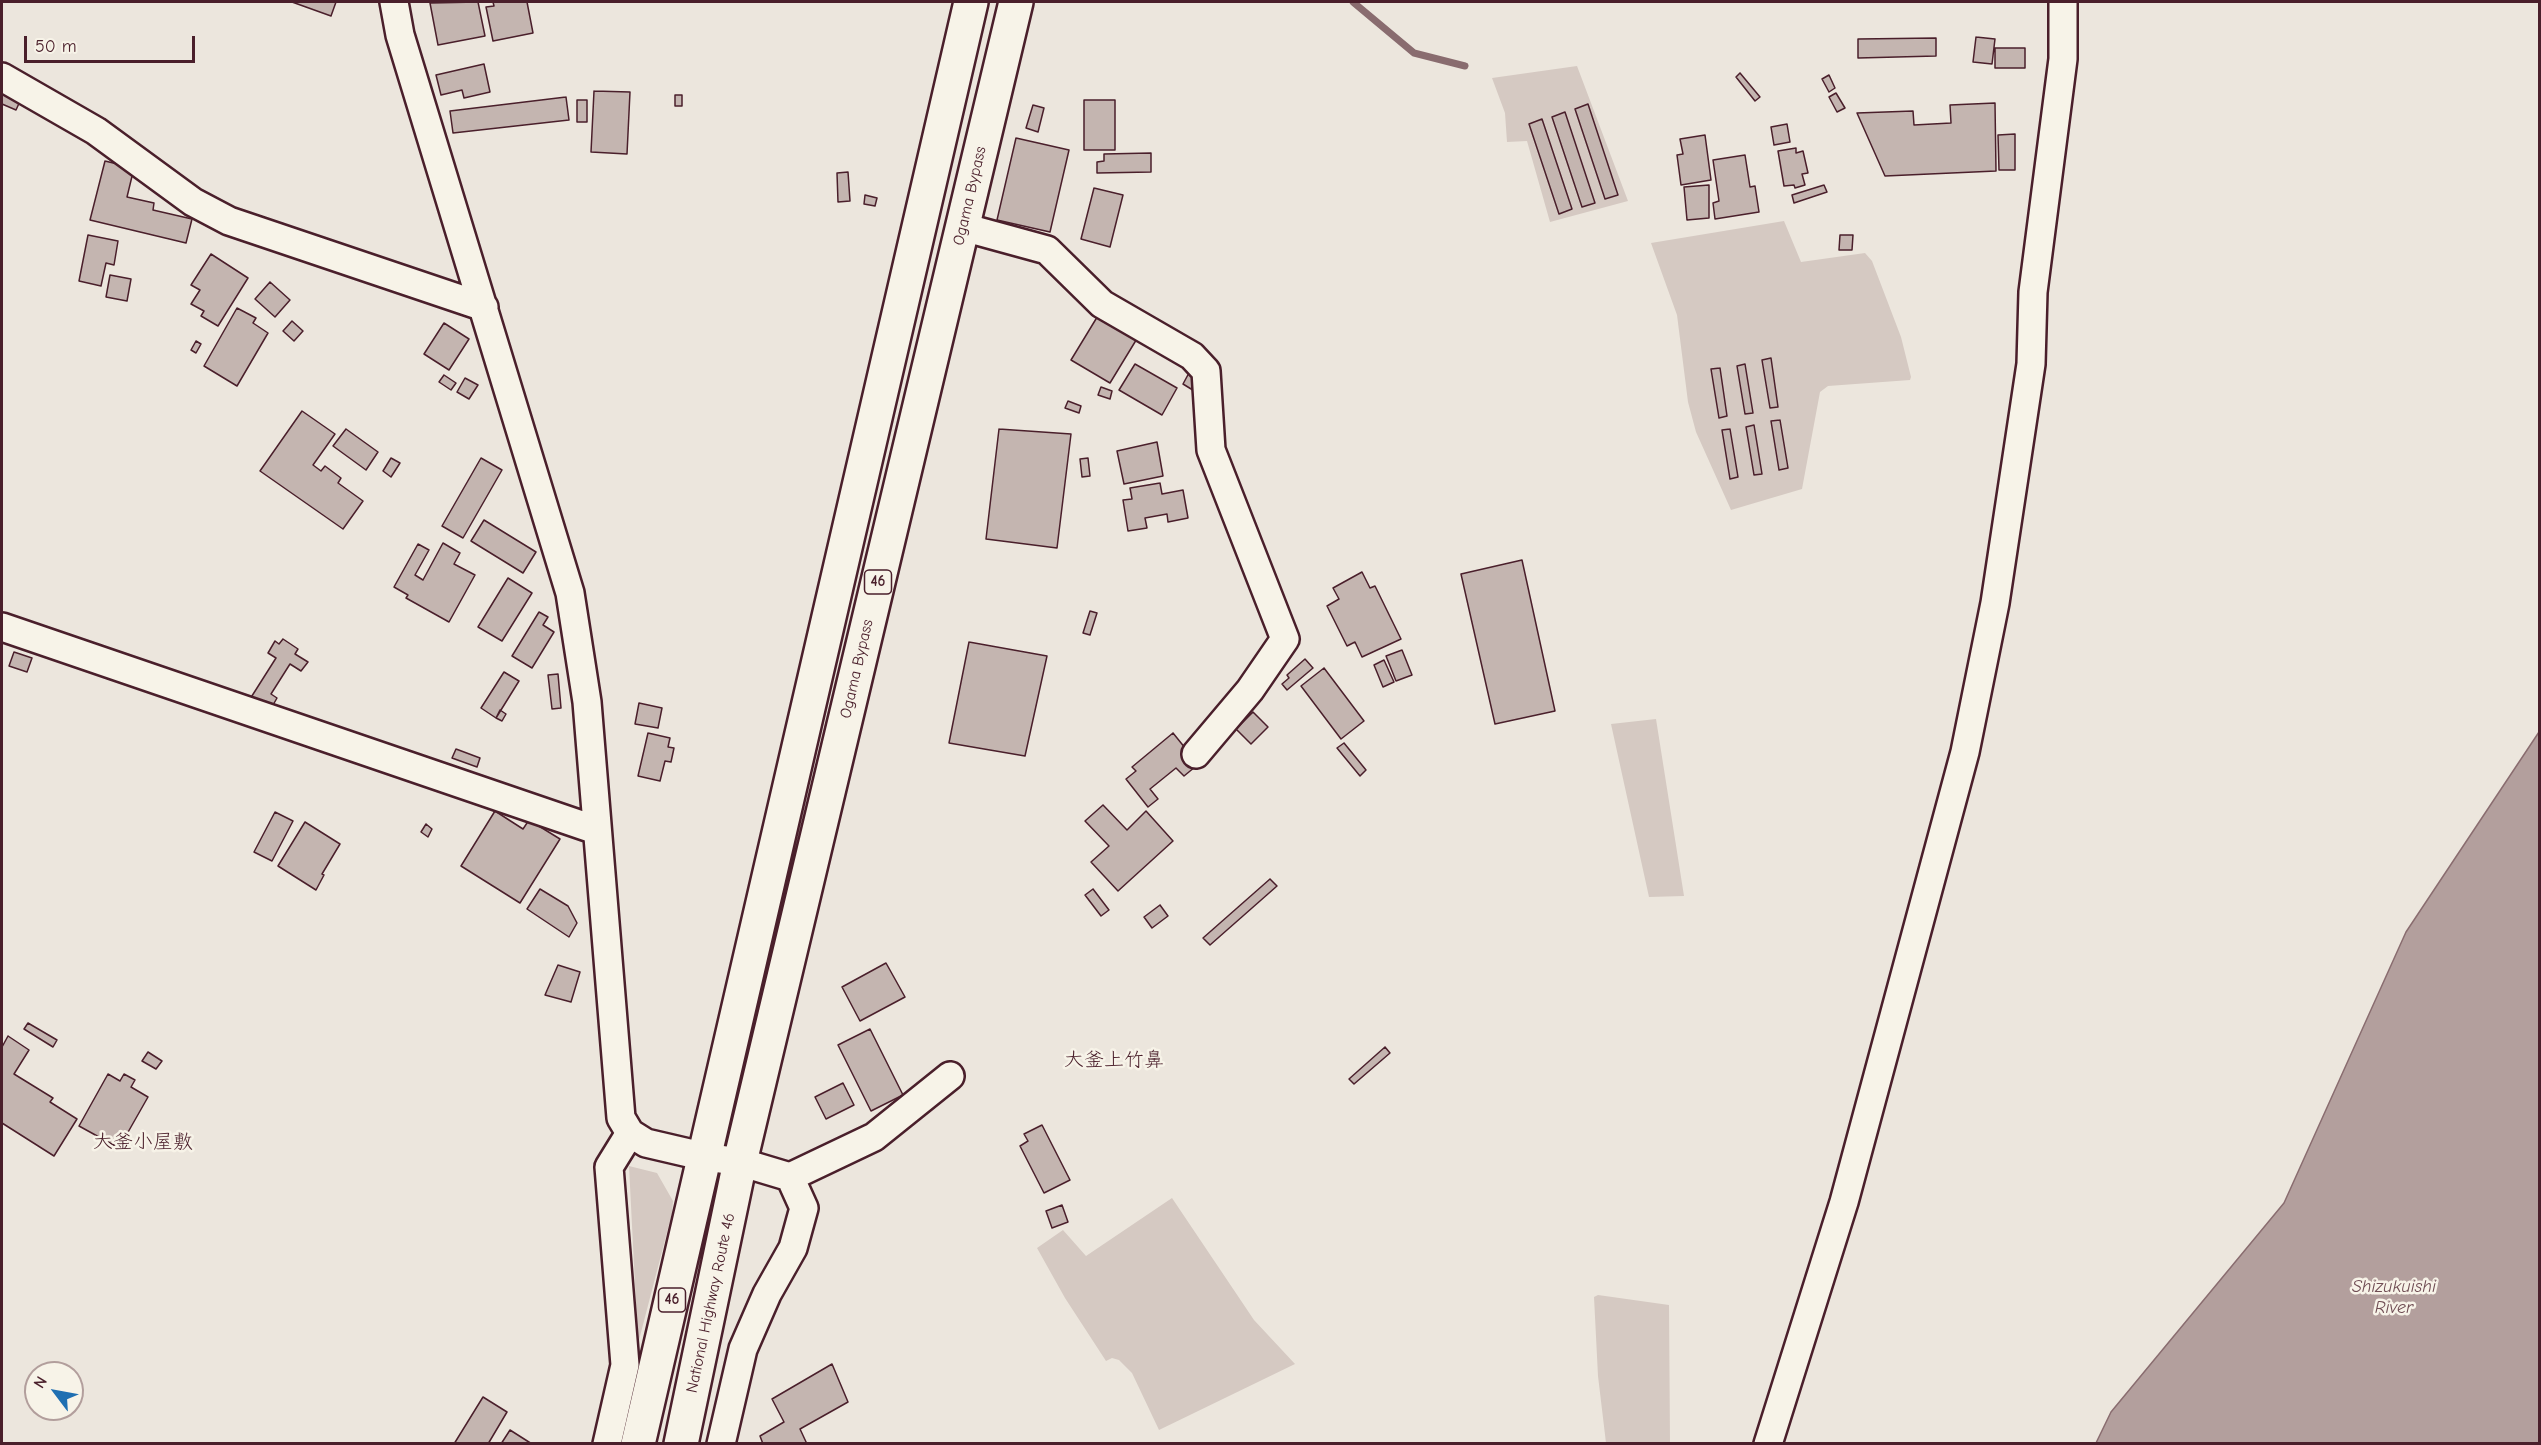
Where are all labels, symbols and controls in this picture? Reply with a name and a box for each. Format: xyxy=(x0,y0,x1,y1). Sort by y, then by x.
scale bar xyxy=(27,24,198,62)
text: 50 m xyxy=(35,36,77,57)
street label: Ogama Bypass xyxy=(949,145,991,247)
road number: 46 xyxy=(864,570,892,594)
street label: Ogama Bypass xyxy=(836,618,878,720)
district label: 大釜上竹鼻 xyxy=(1064,1048,1164,1072)
district label: 大釜小屋敷 xyxy=(93,1130,193,1154)
street label: National Highway Route 46 xyxy=(683,1211,739,1395)
water label: Shizukuishi River xyxy=(2352,1276,2436,1318)
road number: 46 xyxy=(658,1288,686,1312)
north arrow xyxy=(24,1361,84,1421)
text: N xyxy=(30,1373,51,1392)

